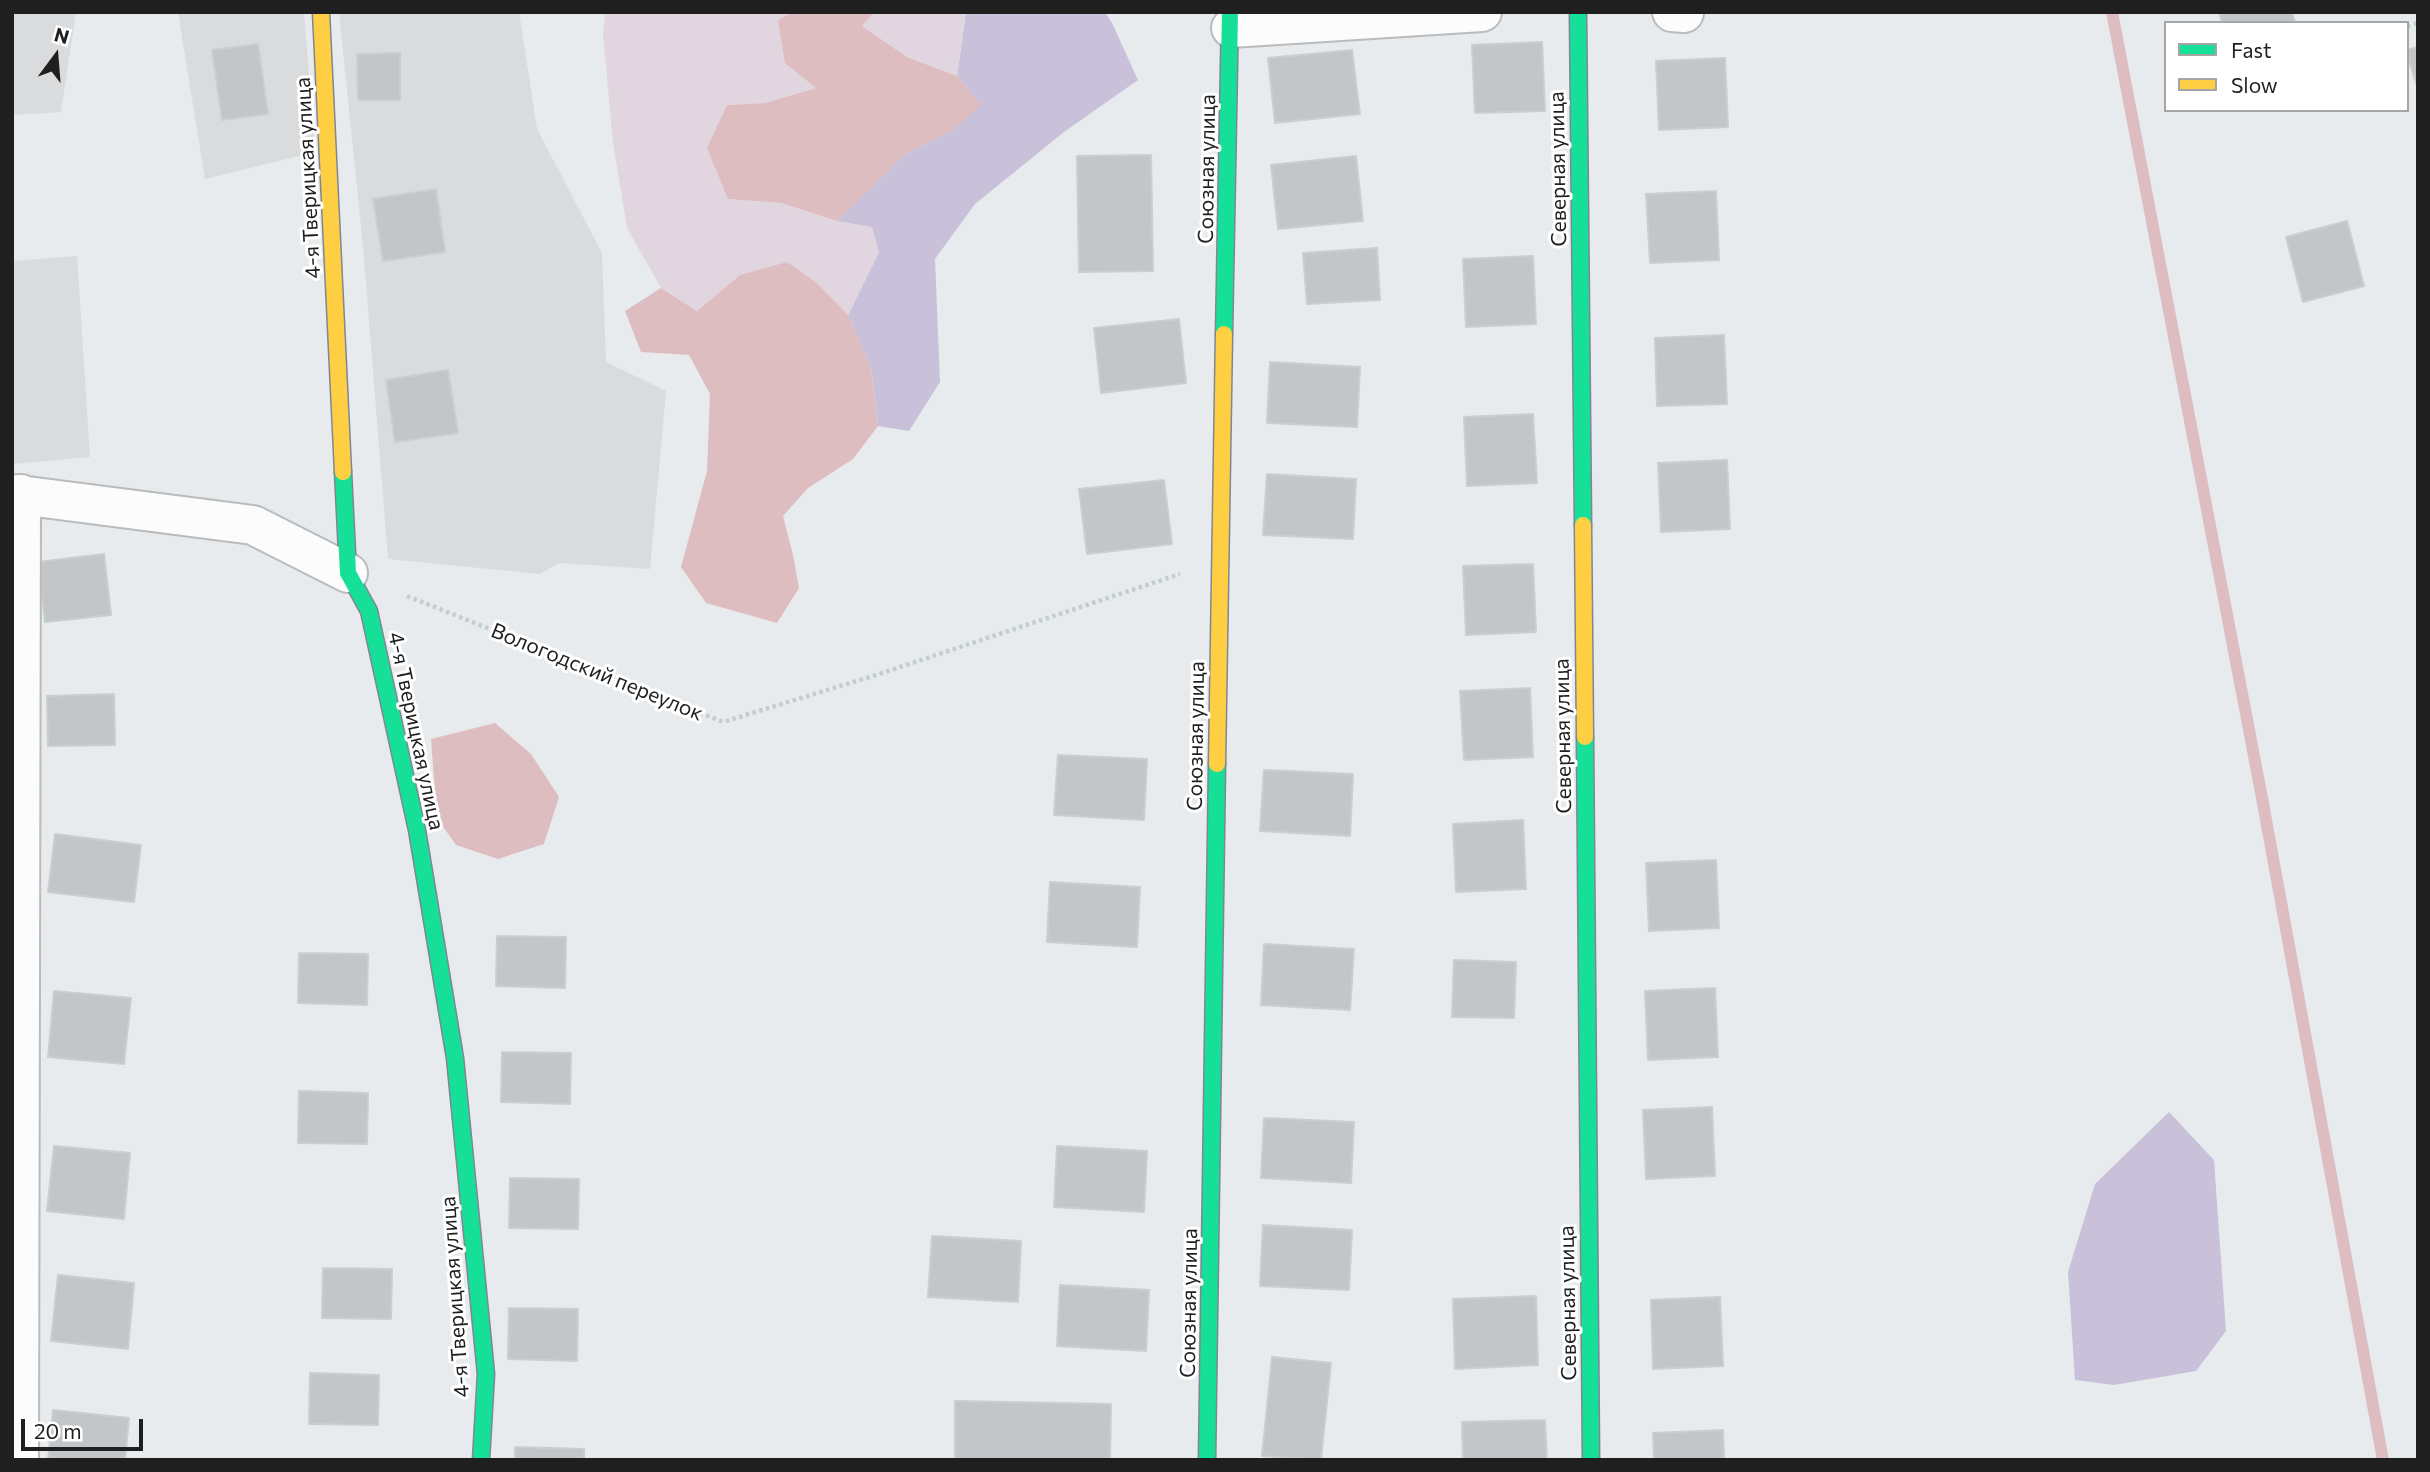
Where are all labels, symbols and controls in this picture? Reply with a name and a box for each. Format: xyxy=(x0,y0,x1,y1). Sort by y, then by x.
north arrow xyxy=(21,21,91,91)
legend xyxy=(2164,21,2409,112)
text: N xyxy=(52,22,72,48)
text: Fast xyxy=(2231,37,2272,62)
text: Slow xyxy=(2231,72,2278,97)
street label: 4-я Тверицкая улица xyxy=(290,77,326,279)
street label: Северная улица xyxy=(1544,91,1572,247)
street label: Союзная улица xyxy=(1193,94,1221,244)
street label: Вологодский переулок xyxy=(487,618,707,726)
street label: 4-я Тверицкая улица xyxy=(383,630,449,832)
street label: Северная улица xyxy=(1549,658,1577,814)
street label: Союзная улица xyxy=(1182,661,1210,811)
street label: 4-я Тверицкая улица xyxy=(435,1196,475,1398)
street label: Северная улица xyxy=(1554,1225,1582,1381)
street label: Союзная улица xyxy=(1175,1228,1203,1378)
scale bar xyxy=(24,1406,147,1450)
text: 20 m xyxy=(34,1418,82,1443)

